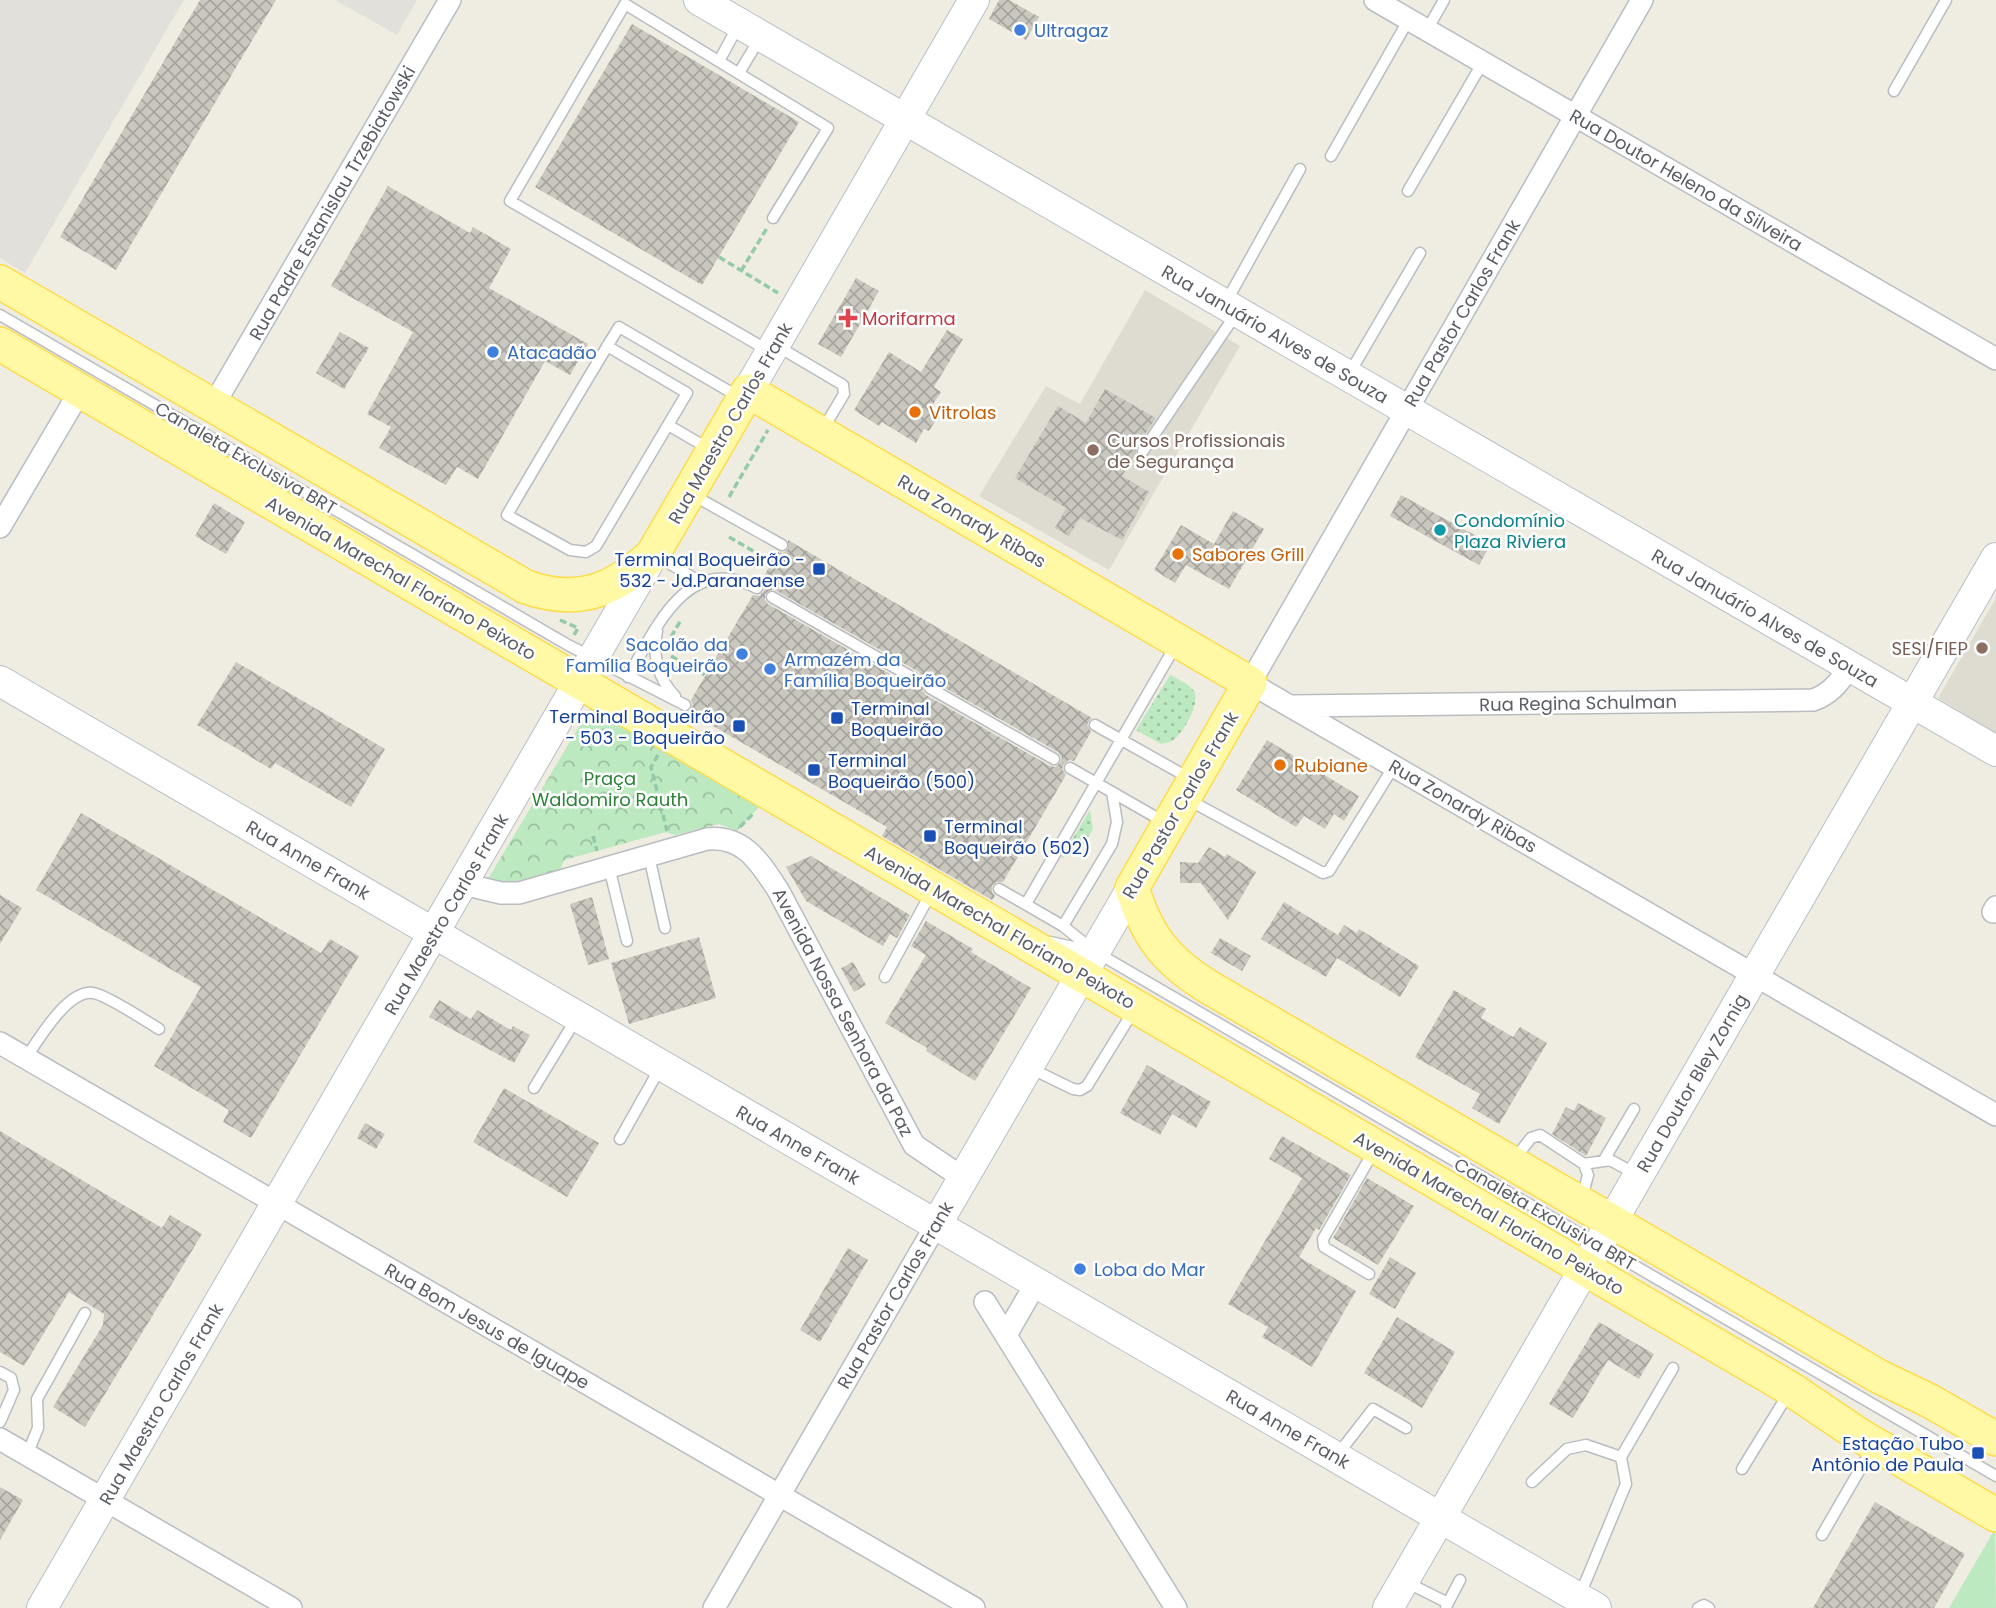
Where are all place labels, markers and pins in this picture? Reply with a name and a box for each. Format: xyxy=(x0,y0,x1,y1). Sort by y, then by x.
place label: Ultragaz xyxy=(1034,18,1109,43)
marker: Ultragaz xyxy=(1012,22,1028,38)
place label: Morifarma xyxy=(862,306,956,331)
marker: Morifarma xyxy=(840,310,856,326)
place label: Atacadão xyxy=(507,340,597,365)
marker: Atacadão xyxy=(485,344,501,360)
place label: Vitrolas xyxy=(929,400,996,425)
marker: Vitrolas xyxy=(907,404,923,420)
place label: Cursos Profissionais de Segurança xyxy=(1107,428,1286,474)
marker: Cursos Profissionais de Segurança xyxy=(1085,442,1101,458)
place label: Condomínio Plaza Riviera xyxy=(1454,508,1566,554)
marker: Condomínio Plaza Riviera xyxy=(1432,522,1448,538)
place label: Sabores Grill xyxy=(1192,542,1305,567)
marker: Sabores Grill xyxy=(1170,546,1186,562)
place label: Terminal Boqueirão - 532 - Jd.Paranaense xyxy=(615,547,805,593)
marker: Terminal Boqueirão - 532 - Jd.Paranaense xyxy=(811,561,827,577)
place label: Sacolão da Família Boqueirão xyxy=(566,632,728,678)
place label: SESI/FIEP xyxy=(1891,636,1968,661)
marker: SESI/FIEP xyxy=(1974,640,1990,656)
marker: Sacolão da Família Boqueirão xyxy=(734,646,750,662)
place label: Armazém da Família Boqueirão xyxy=(784,647,946,693)
marker: Armazém da Família Boqueirão xyxy=(762,661,778,677)
place label: Terminal Boqueirão xyxy=(851,696,943,742)
place label: Terminal Boqueirão - 503 - Boqueirão xyxy=(549,704,725,750)
marker: Terminal Boqueirão xyxy=(829,710,845,726)
marker: Terminal Boqueirão - 503 - Boqueirão xyxy=(731,718,747,734)
place label: Terminal Boqueirão (500) xyxy=(828,748,975,794)
place label: Rubiane xyxy=(1294,753,1368,778)
marker: Rubiane xyxy=(1272,757,1288,773)
marker: Terminal Boqueirão (500) xyxy=(806,762,822,778)
place label: Terminal Boqueirão (502) xyxy=(944,814,1090,860)
marker: Terminal Boqueirão (502) xyxy=(922,828,938,844)
place label: Loba do Mar xyxy=(1094,1257,1206,1282)
marker: Loba do Mar xyxy=(1072,1261,1088,1277)
place label: Estação Tubo Antônio de Paula xyxy=(1811,1431,1964,1477)
marker: Estação Tubo Antônio de Paula xyxy=(1970,1445,1986,1461)

